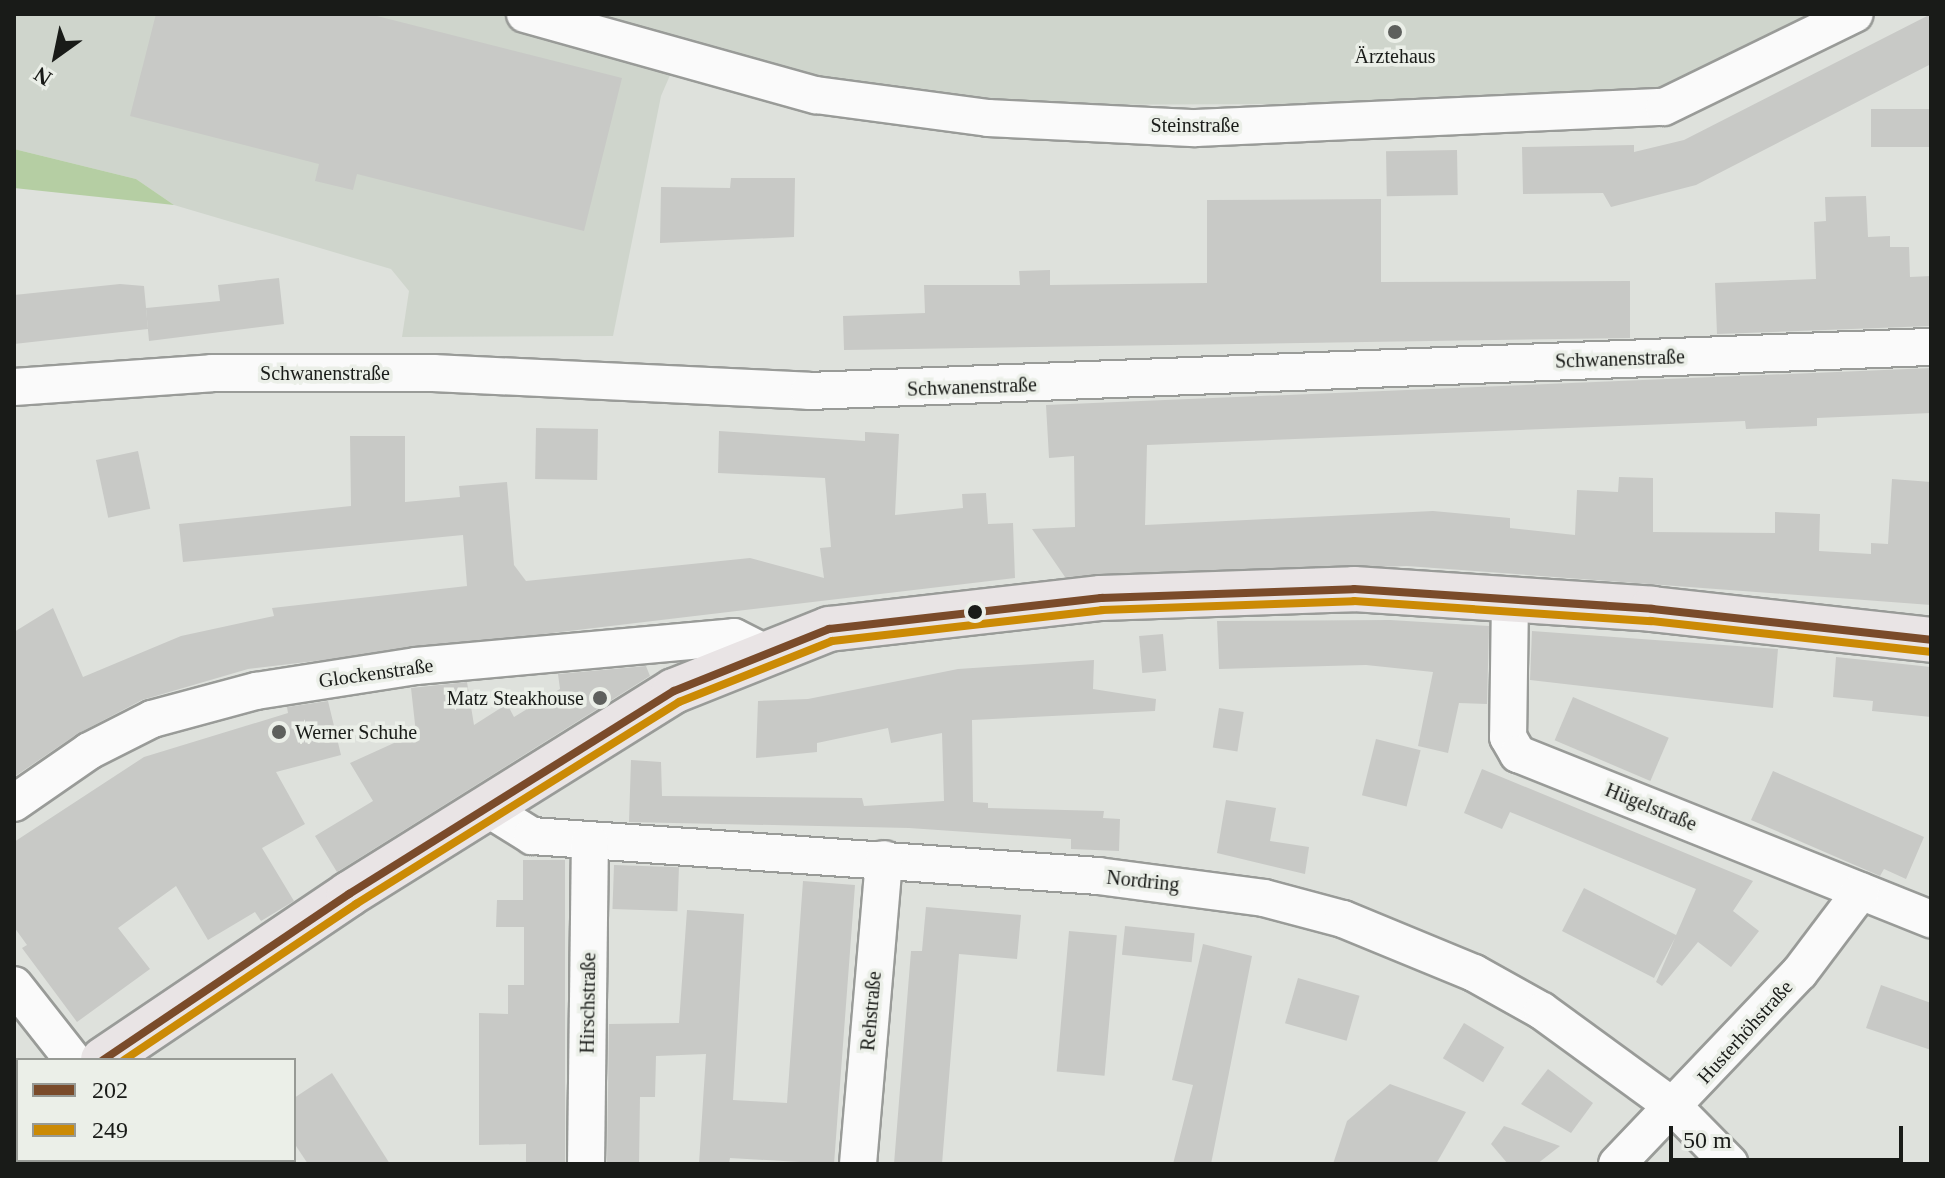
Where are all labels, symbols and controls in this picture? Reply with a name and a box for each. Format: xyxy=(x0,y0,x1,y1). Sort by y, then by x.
north arrow xyxy=(16,16,96,96)
marker: Ärztehaus xyxy=(1386,23,1404,41)
place label: Ärztehaus xyxy=(1354,44,1436,68)
text: N xyxy=(29,62,56,91)
street label: Steinstraße xyxy=(1151,113,1239,137)
street label: Schwanenstraße xyxy=(1555,345,1685,373)
street label: Schwanenstraße xyxy=(260,361,390,385)
street label: Schwanenstraße xyxy=(907,373,1037,401)
unlabelled marker xyxy=(967,604,983,620)
street label: Glockenstraße xyxy=(317,653,435,693)
place label: Matz Steakhouse xyxy=(447,686,584,710)
marker: Matz Steakhouse xyxy=(591,689,609,707)
place label: Werner Schuhe xyxy=(295,720,417,744)
marker: Werner Schuhe xyxy=(270,723,288,741)
street label: Hügelstraße xyxy=(1602,778,1700,836)
street label: Nordring xyxy=(1105,865,1181,897)
street label: Hirschstraße xyxy=(575,952,601,1054)
street label: Rehstraße xyxy=(856,970,886,1052)
street label: Husterhöhstraße xyxy=(1692,975,1798,1089)
legend xyxy=(16,1058,296,1162)
text: 202 xyxy=(92,1077,128,1103)
scale bar xyxy=(1673,1110,1907,1160)
text: 249 xyxy=(92,1117,128,1143)
text: 50 m xyxy=(1683,1127,1732,1153)

